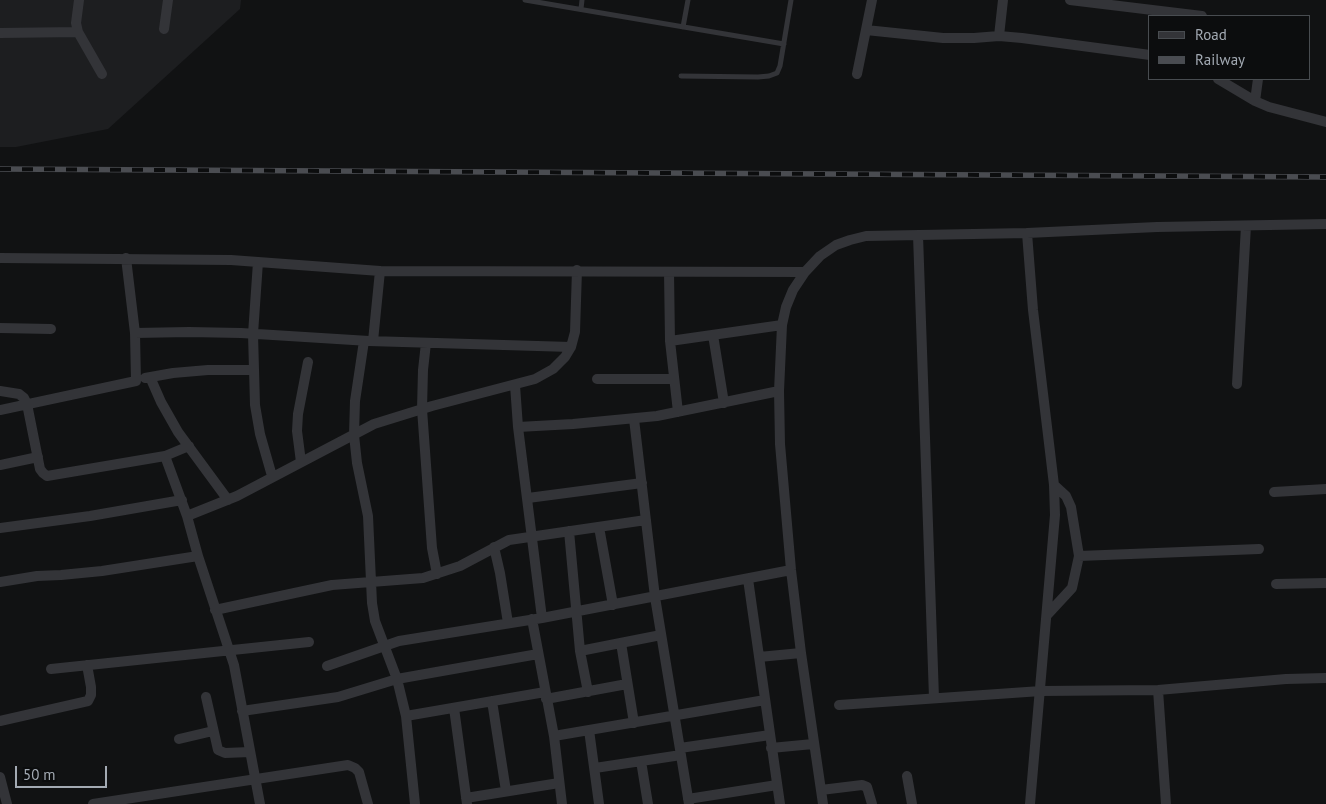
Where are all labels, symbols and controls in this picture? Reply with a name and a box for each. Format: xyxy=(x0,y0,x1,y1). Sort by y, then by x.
legend xyxy=(1148,15,1311,80)
text: Road xyxy=(1195,25,1227,44)
text: Railway xyxy=(1195,50,1245,69)
scale bar xyxy=(18,756,110,788)
text: 50 m xyxy=(23,765,56,784)

